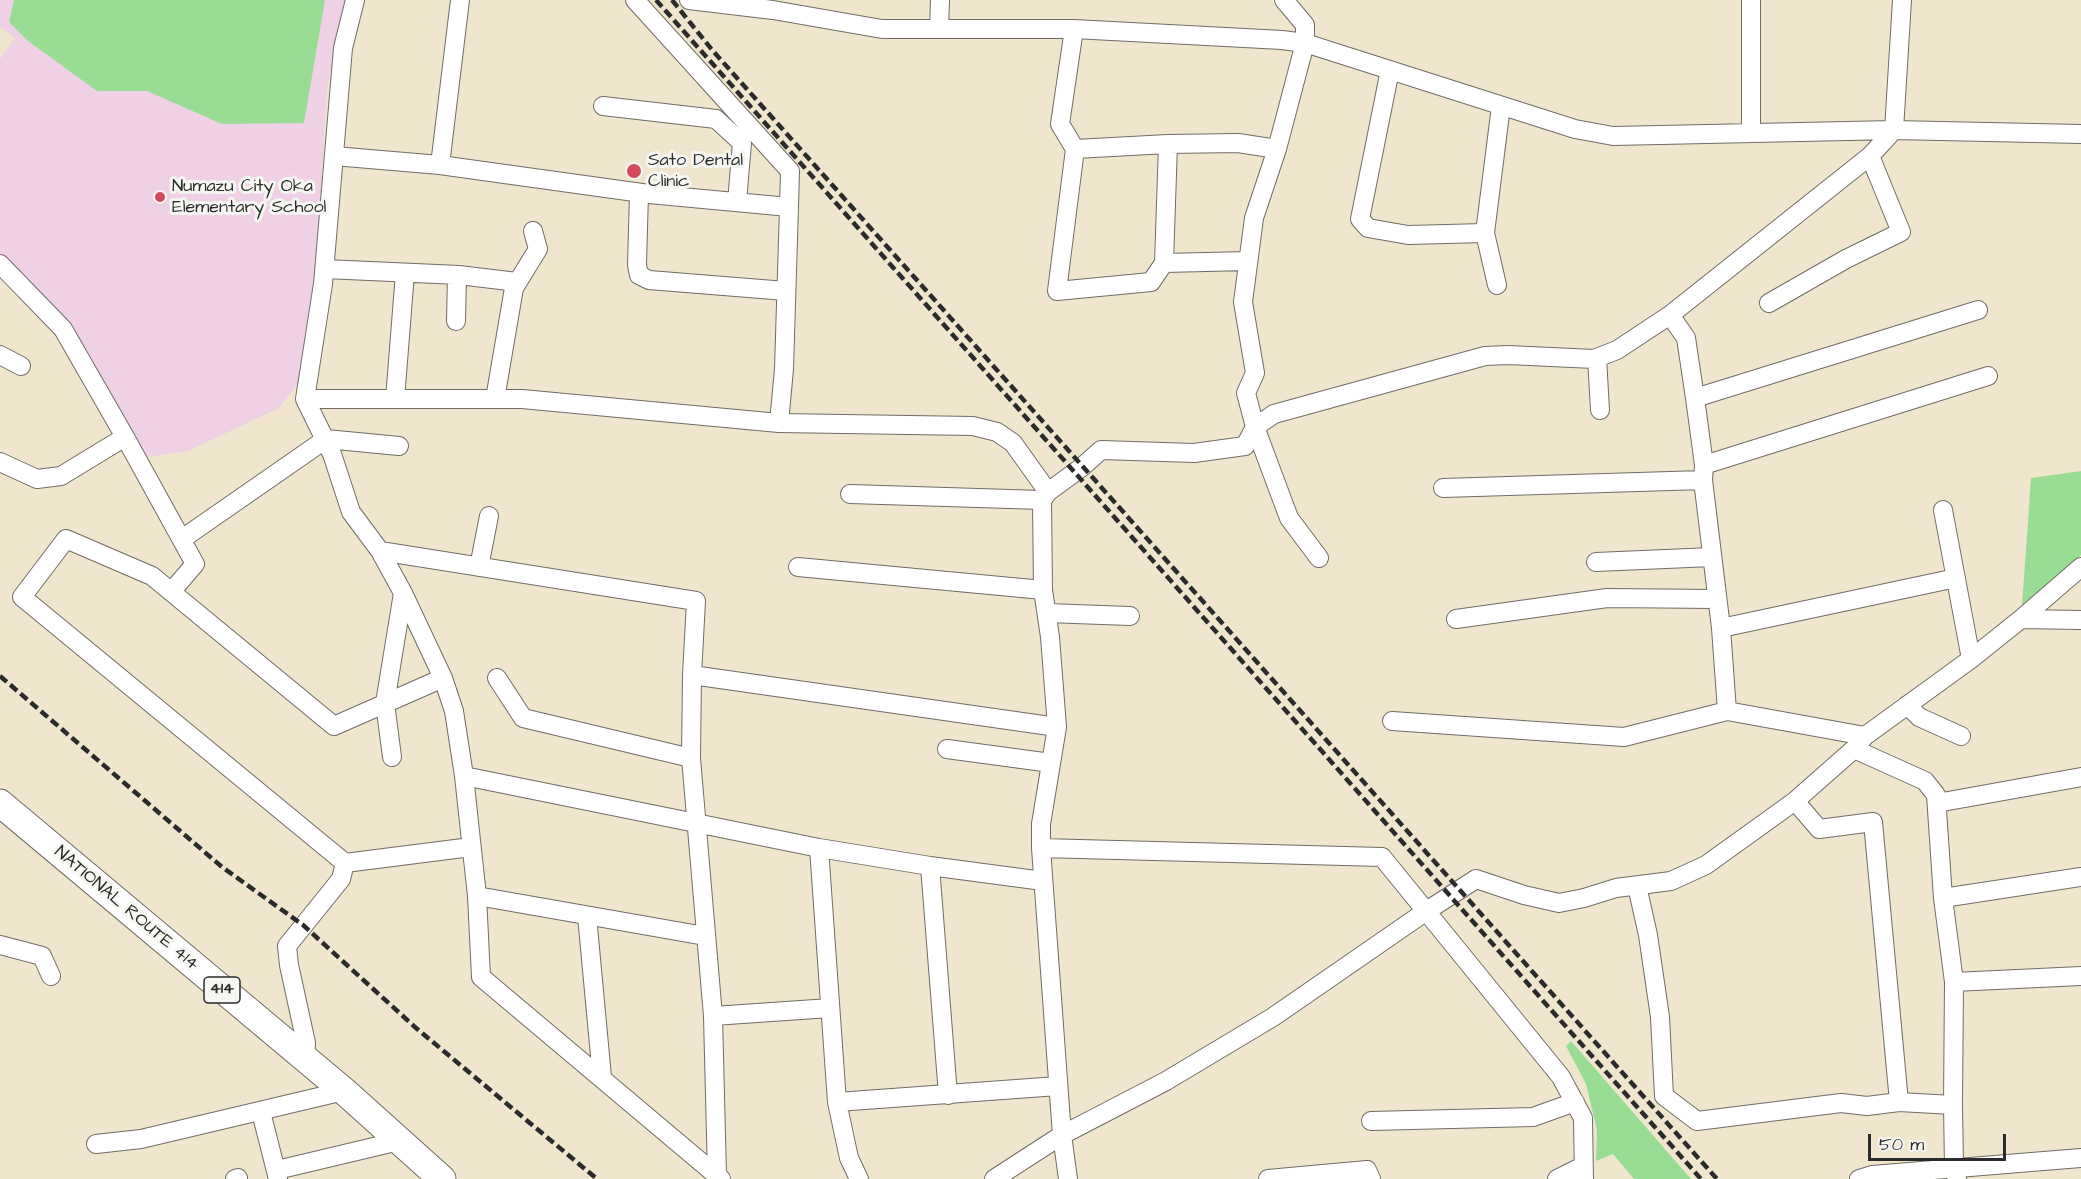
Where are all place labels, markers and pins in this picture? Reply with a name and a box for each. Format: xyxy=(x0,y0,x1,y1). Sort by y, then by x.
place label: Sato Dental Clinic xyxy=(648,150,743,192)
marker: Sato Dental Clinic xyxy=(625,162,643,180)
place label: Numazu City Oka Elementary School xyxy=(172,176,326,219)
marker: Numazu City Oka Elementary School xyxy=(153,190,167,204)

